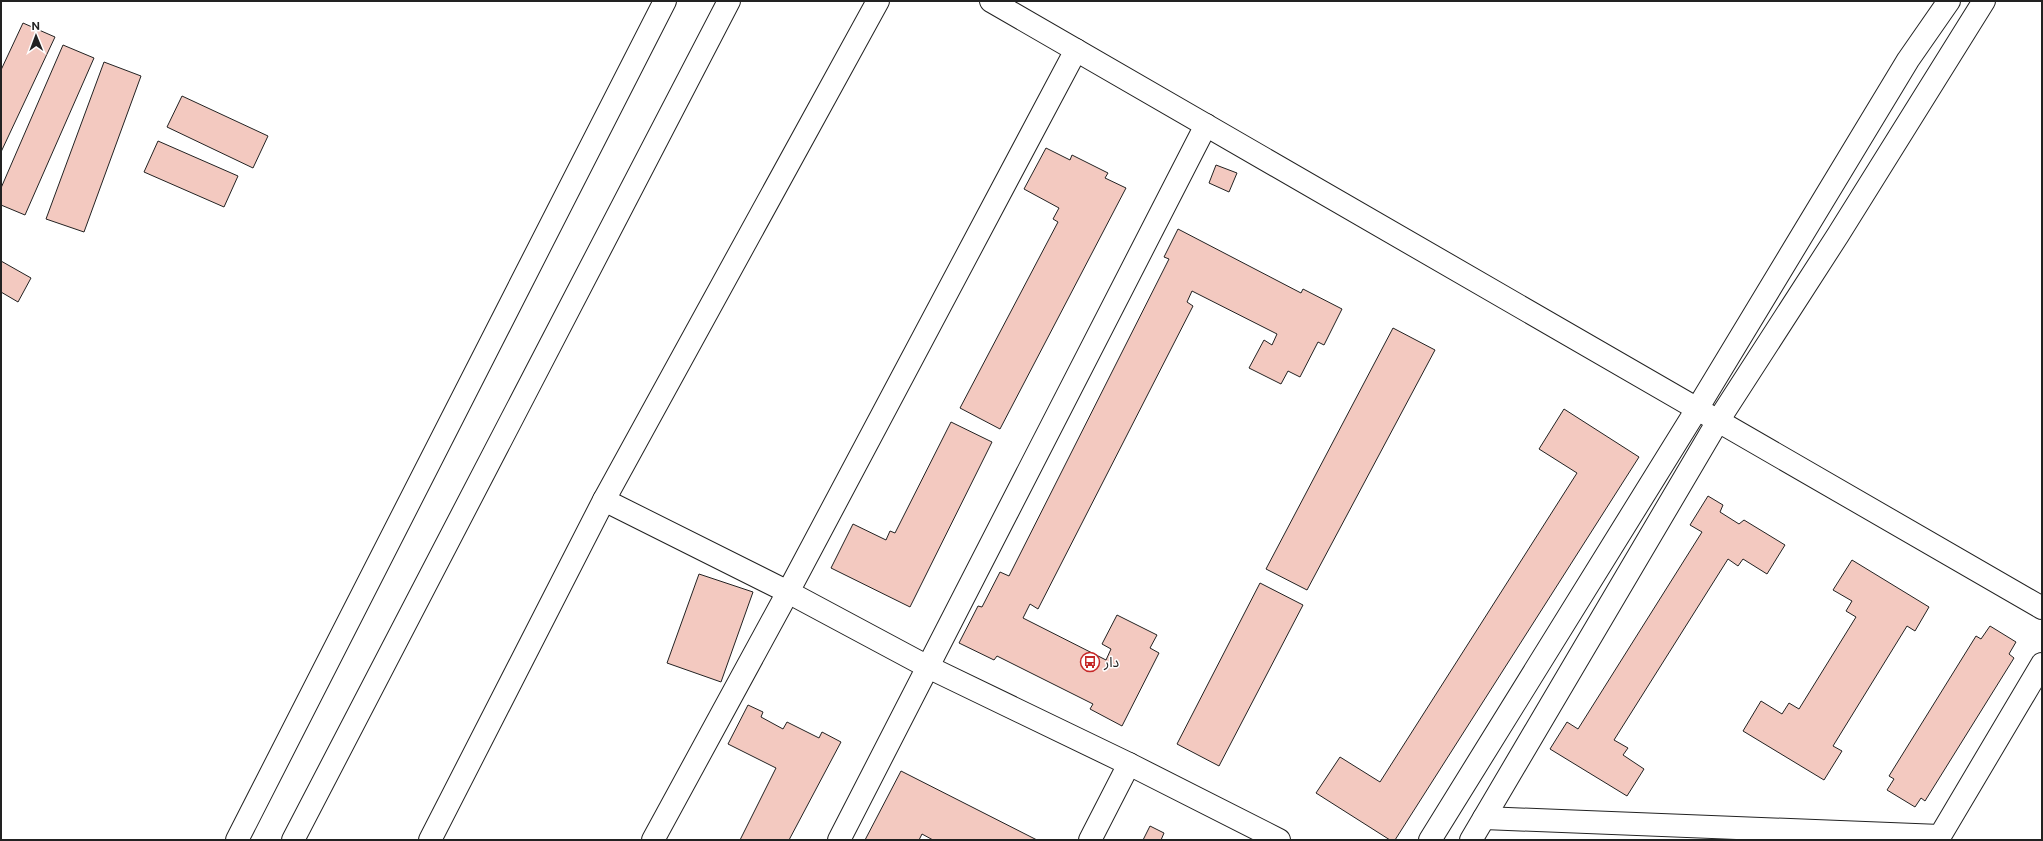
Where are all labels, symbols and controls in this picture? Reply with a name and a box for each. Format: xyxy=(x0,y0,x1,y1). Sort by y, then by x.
north arrow xyxy=(16,16,56,56)
text: N xyxy=(31,20,40,32)
bus stop icon: دار xyxy=(1079,651,1101,673)
place label: دار xyxy=(1103,654,1119,671)

